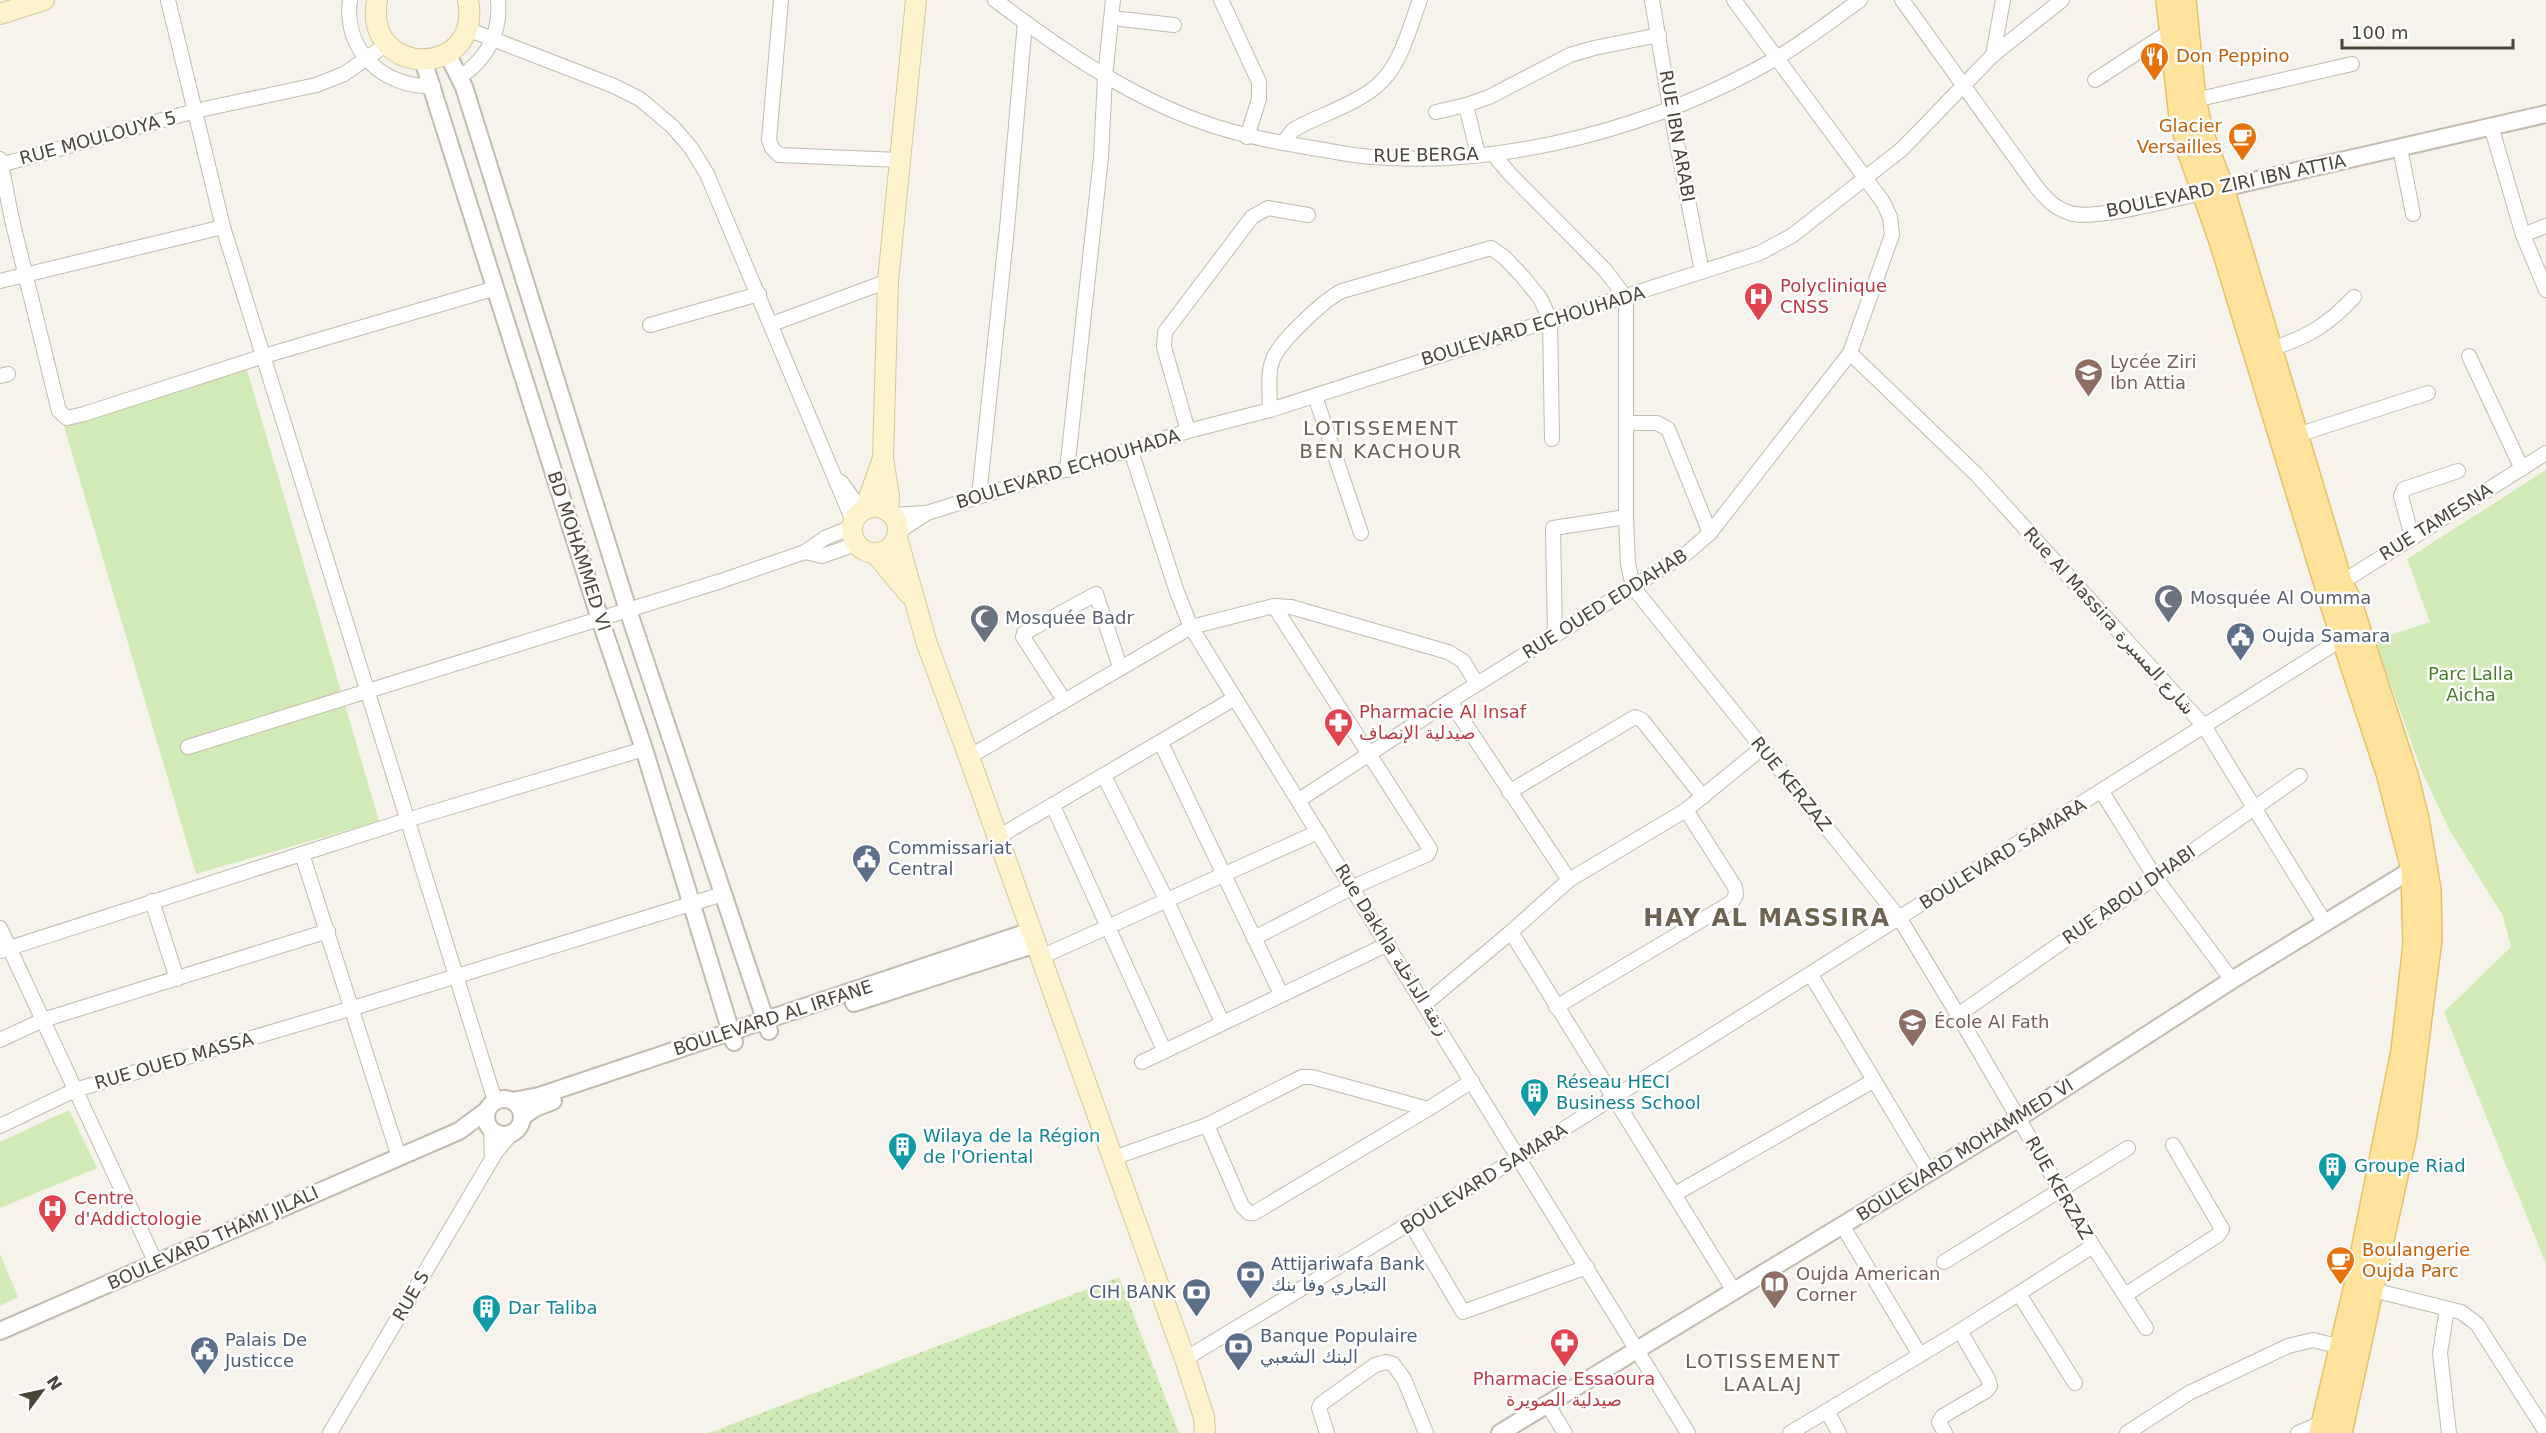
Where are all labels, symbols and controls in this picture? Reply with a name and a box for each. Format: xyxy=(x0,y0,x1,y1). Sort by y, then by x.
scale bar xyxy=(2342,12,2513,50)
text: 100 m xyxy=(2351,22,2409,43)
restaurant icon: Don Peppino xyxy=(2139,40,2171,82)
place label: Don Peppino xyxy=(2176,45,2290,66)
street label: RUE IBN ARABI xyxy=(1656,68,1699,204)
street label: RUE MOULOUYA 5 xyxy=(17,106,179,169)
place label: Glacier Versailles xyxy=(2137,115,2223,157)
cafe icon: Glacier Versailles xyxy=(2227,120,2259,162)
street label: RUE BERGA xyxy=(1373,143,1479,166)
street label: BOULEVARD ZIRI IBN ATTIA xyxy=(2104,150,2348,221)
place label: Polyclinique CNSS xyxy=(1780,275,1887,317)
hospital icon: Polyclinique CNSS xyxy=(1743,280,1775,322)
street label: BOULEVARD ECHOUHADA xyxy=(1418,281,1648,370)
place label: Lycée Ziri Ibn Attia xyxy=(2110,351,2197,393)
school or university icon: Lycée Ziri Ibn Attia xyxy=(2073,356,2105,398)
district label: LOTISSEMENT BEN KACHOUR xyxy=(1299,416,1463,463)
street label: BOULEVARD ECHOUHADA xyxy=(953,424,1183,513)
street label: BD MOHAMMED VI xyxy=(544,468,615,634)
street label: RUE TAMESNA xyxy=(2376,478,2496,565)
street label: Rue Al Massira شارع المسيرة xyxy=(2019,523,2199,719)
street label: RUE OUED EDDAHAB xyxy=(1518,544,1691,663)
mosque icon: Mosquée Al Oumma xyxy=(2153,582,2185,624)
place label: Mosquée Al Oumma xyxy=(2190,587,2371,608)
mosque icon: Mosquée Badr xyxy=(968,602,1000,644)
place label: Mosquée Badr xyxy=(1005,607,1134,628)
public building icon: Oujda Samara xyxy=(2225,620,2257,662)
place label: Oujda Samara xyxy=(2262,625,2390,646)
park label: Parc Lalla Aicha xyxy=(2428,663,2514,705)
place label: Pharmacie Al Insaf صيدلية الإنصاف xyxy=(1359,701,1527,743)
pharmacy icon: Pharmacie Al Insaf صيدلية الإنصاف xyxy=(1322,706,1354,748)
street label: RUE KERZAZ xyxy=(1747,732,1836,835)
street label: BOULEVARD SAMARA xyxy=(1916,793,2090,913)
place label: Commissariat Central xyxy=(888,837,1012,879)
street label: RUE ABOU DHABI xyxy=(2058,841,2199,948)
public building icon: Commissariat Central xyxy=(851,842,883,884)
street label: Rue Dakhla زنقة الداخلة xyxy=(1331,860,1454,1039)
district label: HAY AL MASSIRA xyxy=(1643,904,1891,932)
street label: BOULEVARD AL IRFANE xyxy=(671,975,875,1060)
school or university icon: École Al Fath xyxy=(1897,1006,1929,1048)
place label: École Al Fath xyxy=(1934,1011,2049,1032)
street label: RUE OUED MASSA xyxy=(92,1028,256,1093)
place label: Réseau HECI Business School xyxy=(1556,1071,1701,1113)
street label: BOULEVARD MOHAMMED VI xyxy=(1853,1074,2077,1225)
building icon: Réseau HECI Business School xyxy=(1519,1076,1551,1118)
street label: BOULEVARD SAMARA xyxy=(1397,1118,1571,1238)
place label: Wilaya de la Région de l'Oriental xyxy=(923,1125,1100,1167)
building icon: Wilaya de la Région de l'Oriental xyxy=(886,1130,918,1172)
street label: RUE KERZAZ xyxy=(2021,1133,2097,1243)
building icon: Groupe Riad xyxy=(2317,1150,2349,1192)
place label: Groupe Riad xyxy=(2354,1155,2466,1176)
street label: BOULEVARD THAMI JILALI xyxy=(104,1181,321,1294)
place label: Centre d'Addictologie xyxy=(74,1187,202,1229)
hospital icon: Centre d'Addictologie xyxy=(37,1192,69,1234)
place label: Boulangerie Oujda Parc xyxy=(2362,1239,2470,1281)
cafe icon: Boulangerie Oujda Parc xyxy=(2325,1244,2357,1286)
place label: Attijariwafa Bank التجاري وفا بنك xyxy=(1271,1253,1425,1296)
bank icon: Attijariwafa Bank التجاري وفا بنك xyxy=(1234,1258,1266,1300)
place label: Oujda American Corner xyxy=(1796,1263,1940,1305)
street label: RUE S xyxy=(388,1267,433,1324)
library icon: Oujda American Corner xyxy=(1759,1268,1791,1310)
bank icon: CIH BANK xyxy=(1181,1276,1213,1318)
place label: CIH BANK xyxy=(1089,1281,1177,1302)
building icon: Dar Taliba xyxy=(471,1292,503,1334)
place label: Dar Taliba xyxy=(508,1297,598,1318)
place label: Banque Populaire البنك الشعبي xyxy=(1260,1325,1418,1368)
pharmacy icon: Pharmacie Essaoura صيدلية الصويرة xyxy=(1548,1326,1580,1368)
place label: Palais De Justicce xyxy=(224,1329,307,1371)
bank icon: Banque Populaire البنك الشعبي xyxy=(1223,1330,1255,1372)
public building icon: Palais De Justicce xyxy=(188,1334,220,1376)
district label: LOTISSEMENT LAALAJ xyxy=(1685,1349,1841,1396)
north arrow xyxy=(12,1361,72,1421)
place label: Pharmacie Essaoura صيدلية الصويرة xyxy=(1473,1368,1655,1411)
text: N xyxy=(43,1372,66,1394)

